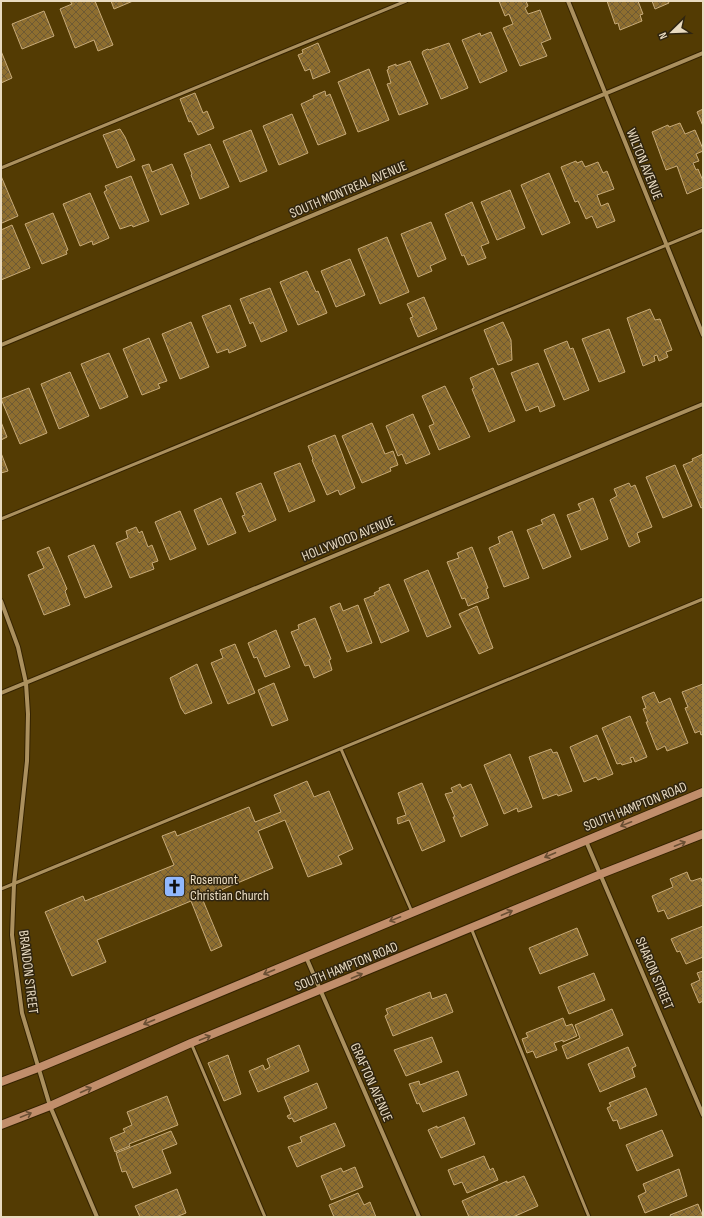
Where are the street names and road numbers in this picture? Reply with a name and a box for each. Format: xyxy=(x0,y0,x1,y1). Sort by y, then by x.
street label: WILTON AVENUE xyxy=(623,126,667,203)
street label: SOUTH MONTREAL AVENUE xyxy=(287,157,410,222)
street label: HOLLYWOOD AVENUE xyxy=(299,512,397,565)
street label: SOUTH HAMPTON ROAD xyxy=(581,778,689,835)
street label: BRANDON STREET xyxy=(15,929,42,1015)
street label: SHARON STREET xyxy=(632,934,678,1012)
street label: SOUTH HAMPTON ROAD xyxy=(292,938,400,995)
street label: GRAFTON AVENUE xyxy=(347,1040,397,1124)

